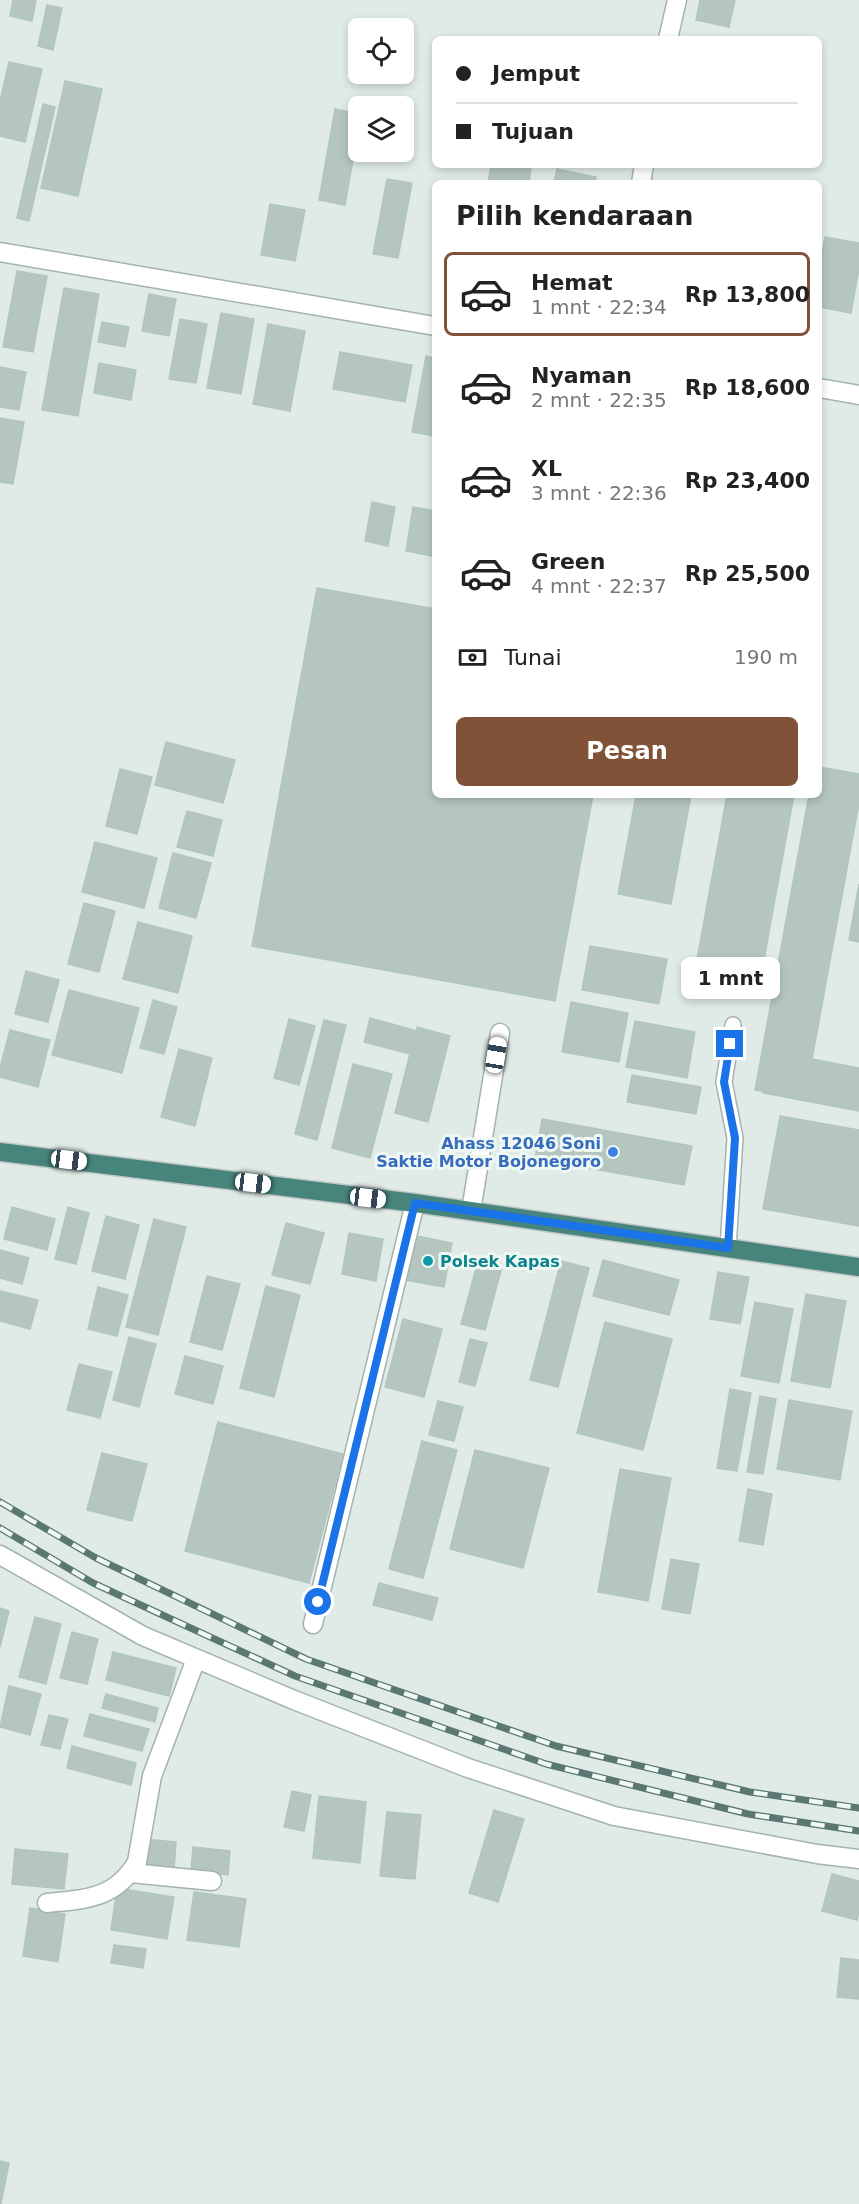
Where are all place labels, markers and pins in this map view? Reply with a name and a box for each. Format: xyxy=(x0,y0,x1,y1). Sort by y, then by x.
place label: Ahass 12046 Soni Saktie Motor Bojonegoro xyxy=(376,1134,601,1171)
marker: Ahass 12046 Soni Saktie Motor Bojonegoro xyxy=(606,1145,620,1159)
place label: Polsek Kapas xyxy=(440,1252,560,1271)
marker: Polsek Kapas xyxy=(421,1254,435,1268)

